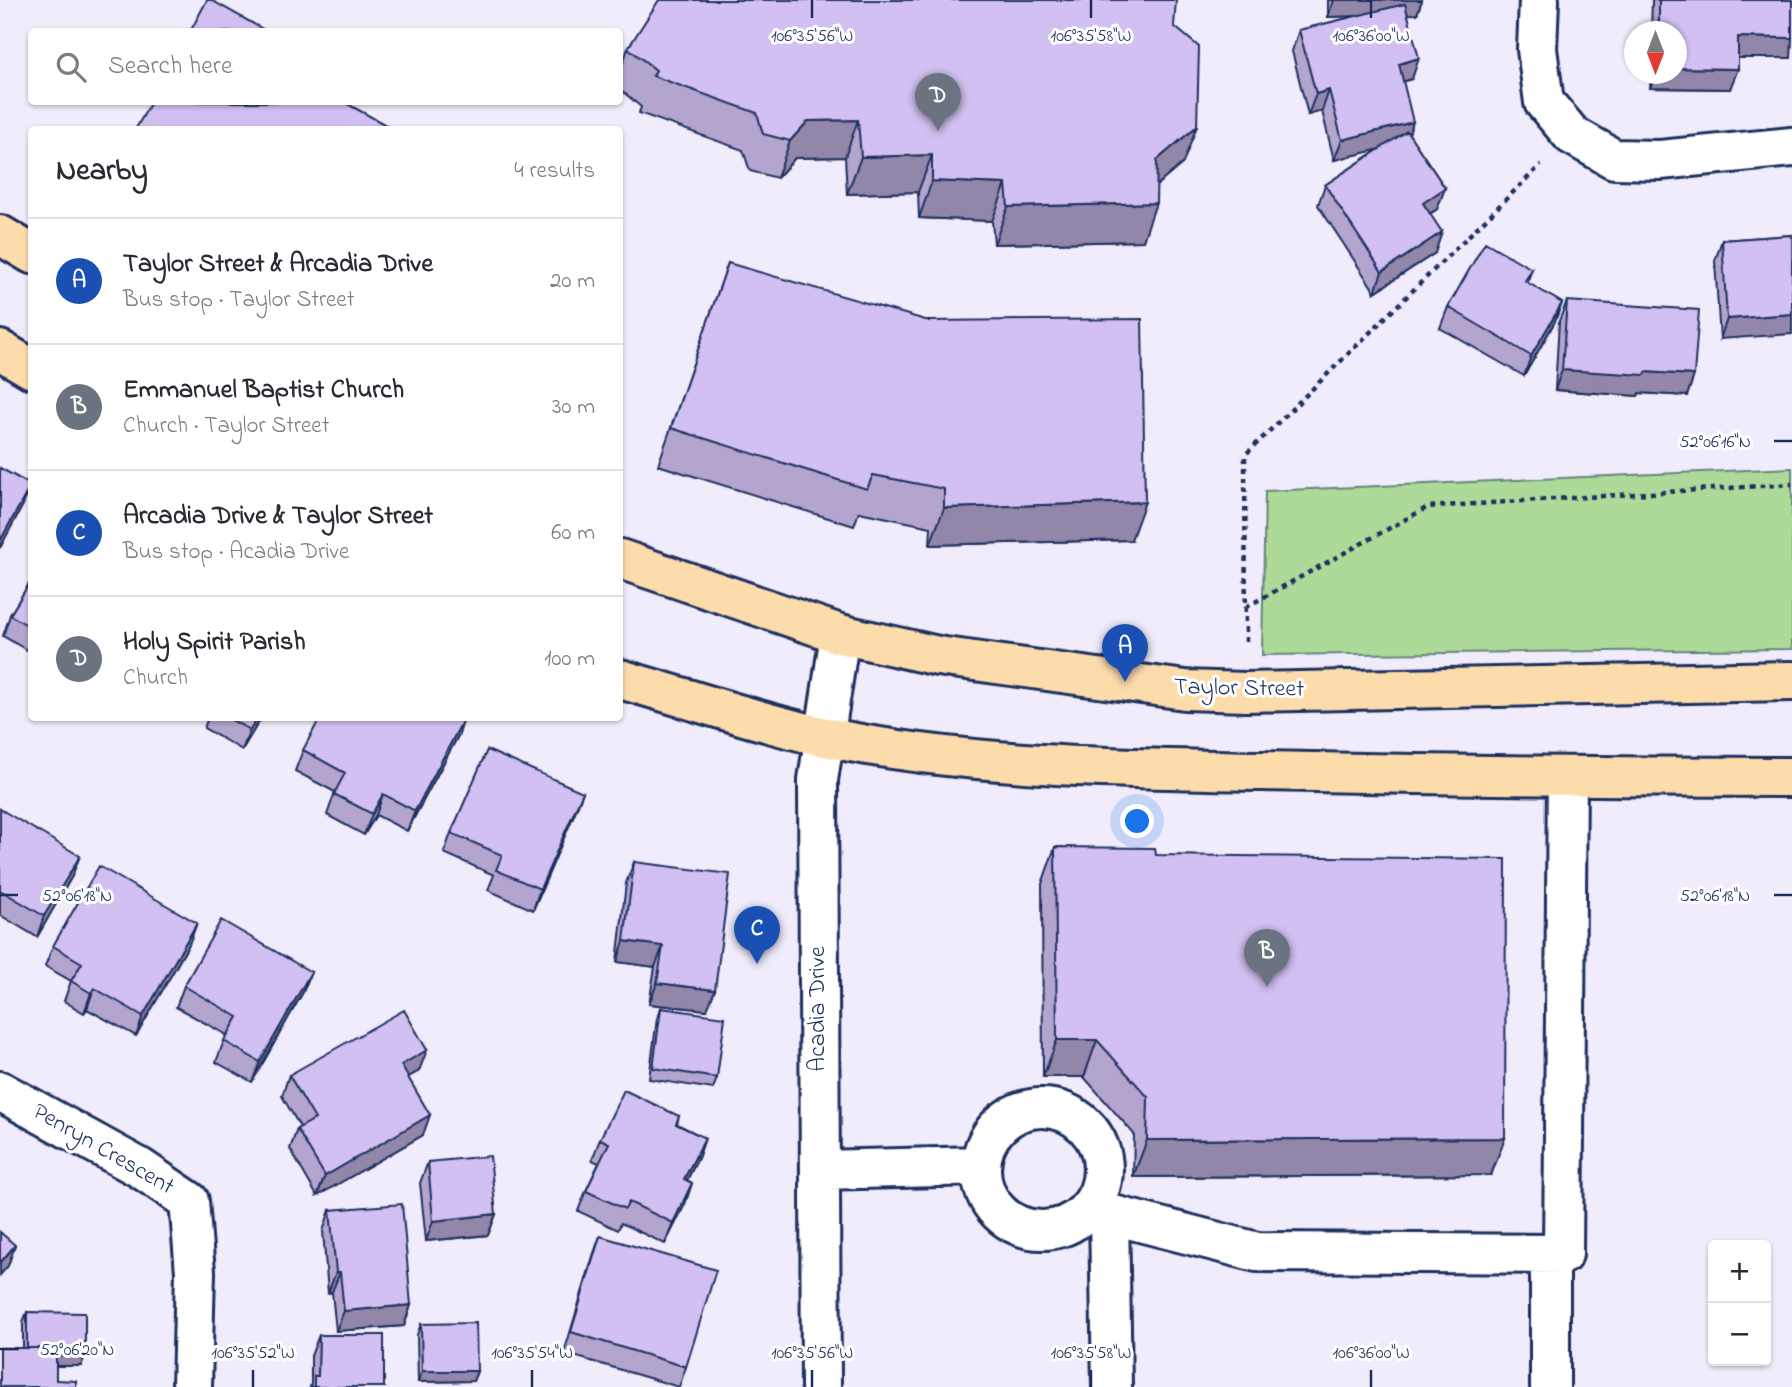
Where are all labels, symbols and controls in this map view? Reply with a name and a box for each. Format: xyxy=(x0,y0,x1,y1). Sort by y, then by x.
north arrow xyxy=(1624,21,1687,84)
text: 106°35'56"W xyxy=(771,24,853,50)
text: 106°35'58"W xyxy=(1050,24,1132,50)
text: 106°36'00"W xyxy=(1332,24,1410,50)
search box xyxy=(28,28,623,105)
icon: search xyxy=(52,48,90,86)
text: Search here xyxy=(108,48,233,86)
pin: D xyxy=(915,73,961,131)
text: Nearby xyxy=(56,150,148,194)
text: 4 results xyxy=(514,155,595,188)
text: Taylor Street & Arcadia Drive xyxy=(123,246,433,284)
text: A xyxy=(72,265,86,298)
text: 20 m xyxy=(550,265,595,298)
text: Bus stop · Taylor Street xyxy=(123,284,354,317)
text: Emmanuel Baptist Church xyxy=(123,372,404,410)
text: B xyxy=(71,391,87,424)
text: 30 m xyxy=(552,391,595,424)
text: Church · Taylor Street xyxy=(123,410,329,443)
text: 52°06'16"N xyxy=(1679,430,1751,456)
text: Arcadia Drive & Taylor Street xyxy=(123,498,433,536)
text: C xyxy=(73,517,85,550)
text: 60 m xyxy=(551,517,595,550)
text: Bus stop · Acadia Drive xyxy=(123,536,349,569)
text: Holy Spirit Parish xyxy=(123,624,306,662)
pin: A xyxy=(1102,624,1148,682)
text: D xyxy=(71,643,87,676)
text: 100 m xyxy=(544,643,595,676)
text: Church xyxy=(123,662,188,695)
street label: Taylor Street xyxy=(1173,670,1305,709)
your location xyxy=(1120,804,1154,838)
text: 52°06'18"N xyxy=(42,884,112,910)
text: 52°06'18"N xyxy=(1680,884,1750,910)
pin: C xyxy=(734,906,780,964)
pin: B xyxy=(1244,929,1290,987)
street label: Acadia Drive xyxy=(801,946,836,1072)
street label: Penryn Crescent xyxy=(25,1095,180,1206)
map controls xyxy=(1708,1240,1771,1366)
button: + xyxy=(1708,1240,1771,1303)
button: − xyxy=(1708,1303,1771,1366)
text: 52°06'20"N xyxy=(40,1338,114,1364)
text: 106°35'52"W xyxy=(211,1341,295,1367)
text: 106°35'54"W xyxy=(491,1341,573,1367)
text: 106°35'56"W xyxy=(771,1341,853,1367)
text: 106°35'58"W xyxy=(1050,1341,1132,1367)
text: 106°36'00"W xyxy=(1332,1341,1410,1367)

